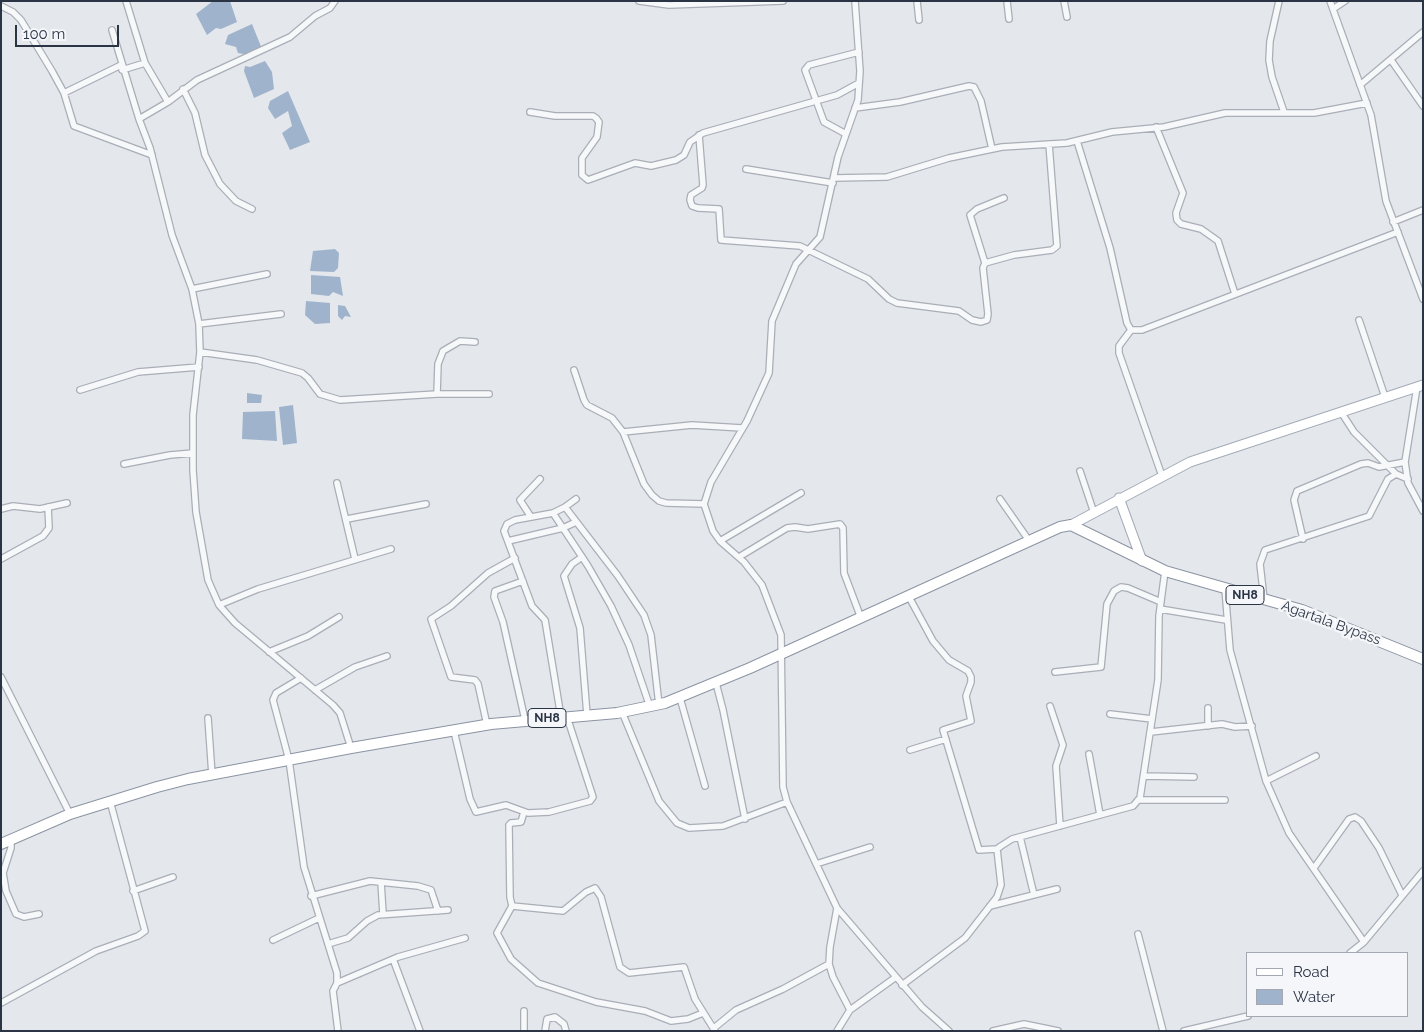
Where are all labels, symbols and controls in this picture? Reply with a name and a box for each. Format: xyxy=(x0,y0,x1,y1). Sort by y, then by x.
scale bar xyxy=(18,15,121,47)
text: 100 m xyxy=(23,25,65,43)
road number: NH8 xyxy=(1226,586,1264,604)
street label: Agartala Bypass xyxy=(1279,597,1383,649)
road number: NH8 xyxy=(528,708,566,728)
legend xyxy=(1246,952,1409,1017)
text: Road xyxy=(1293,963,1329,981)
text: Water xyxy=(1293,988,1335,1006)

